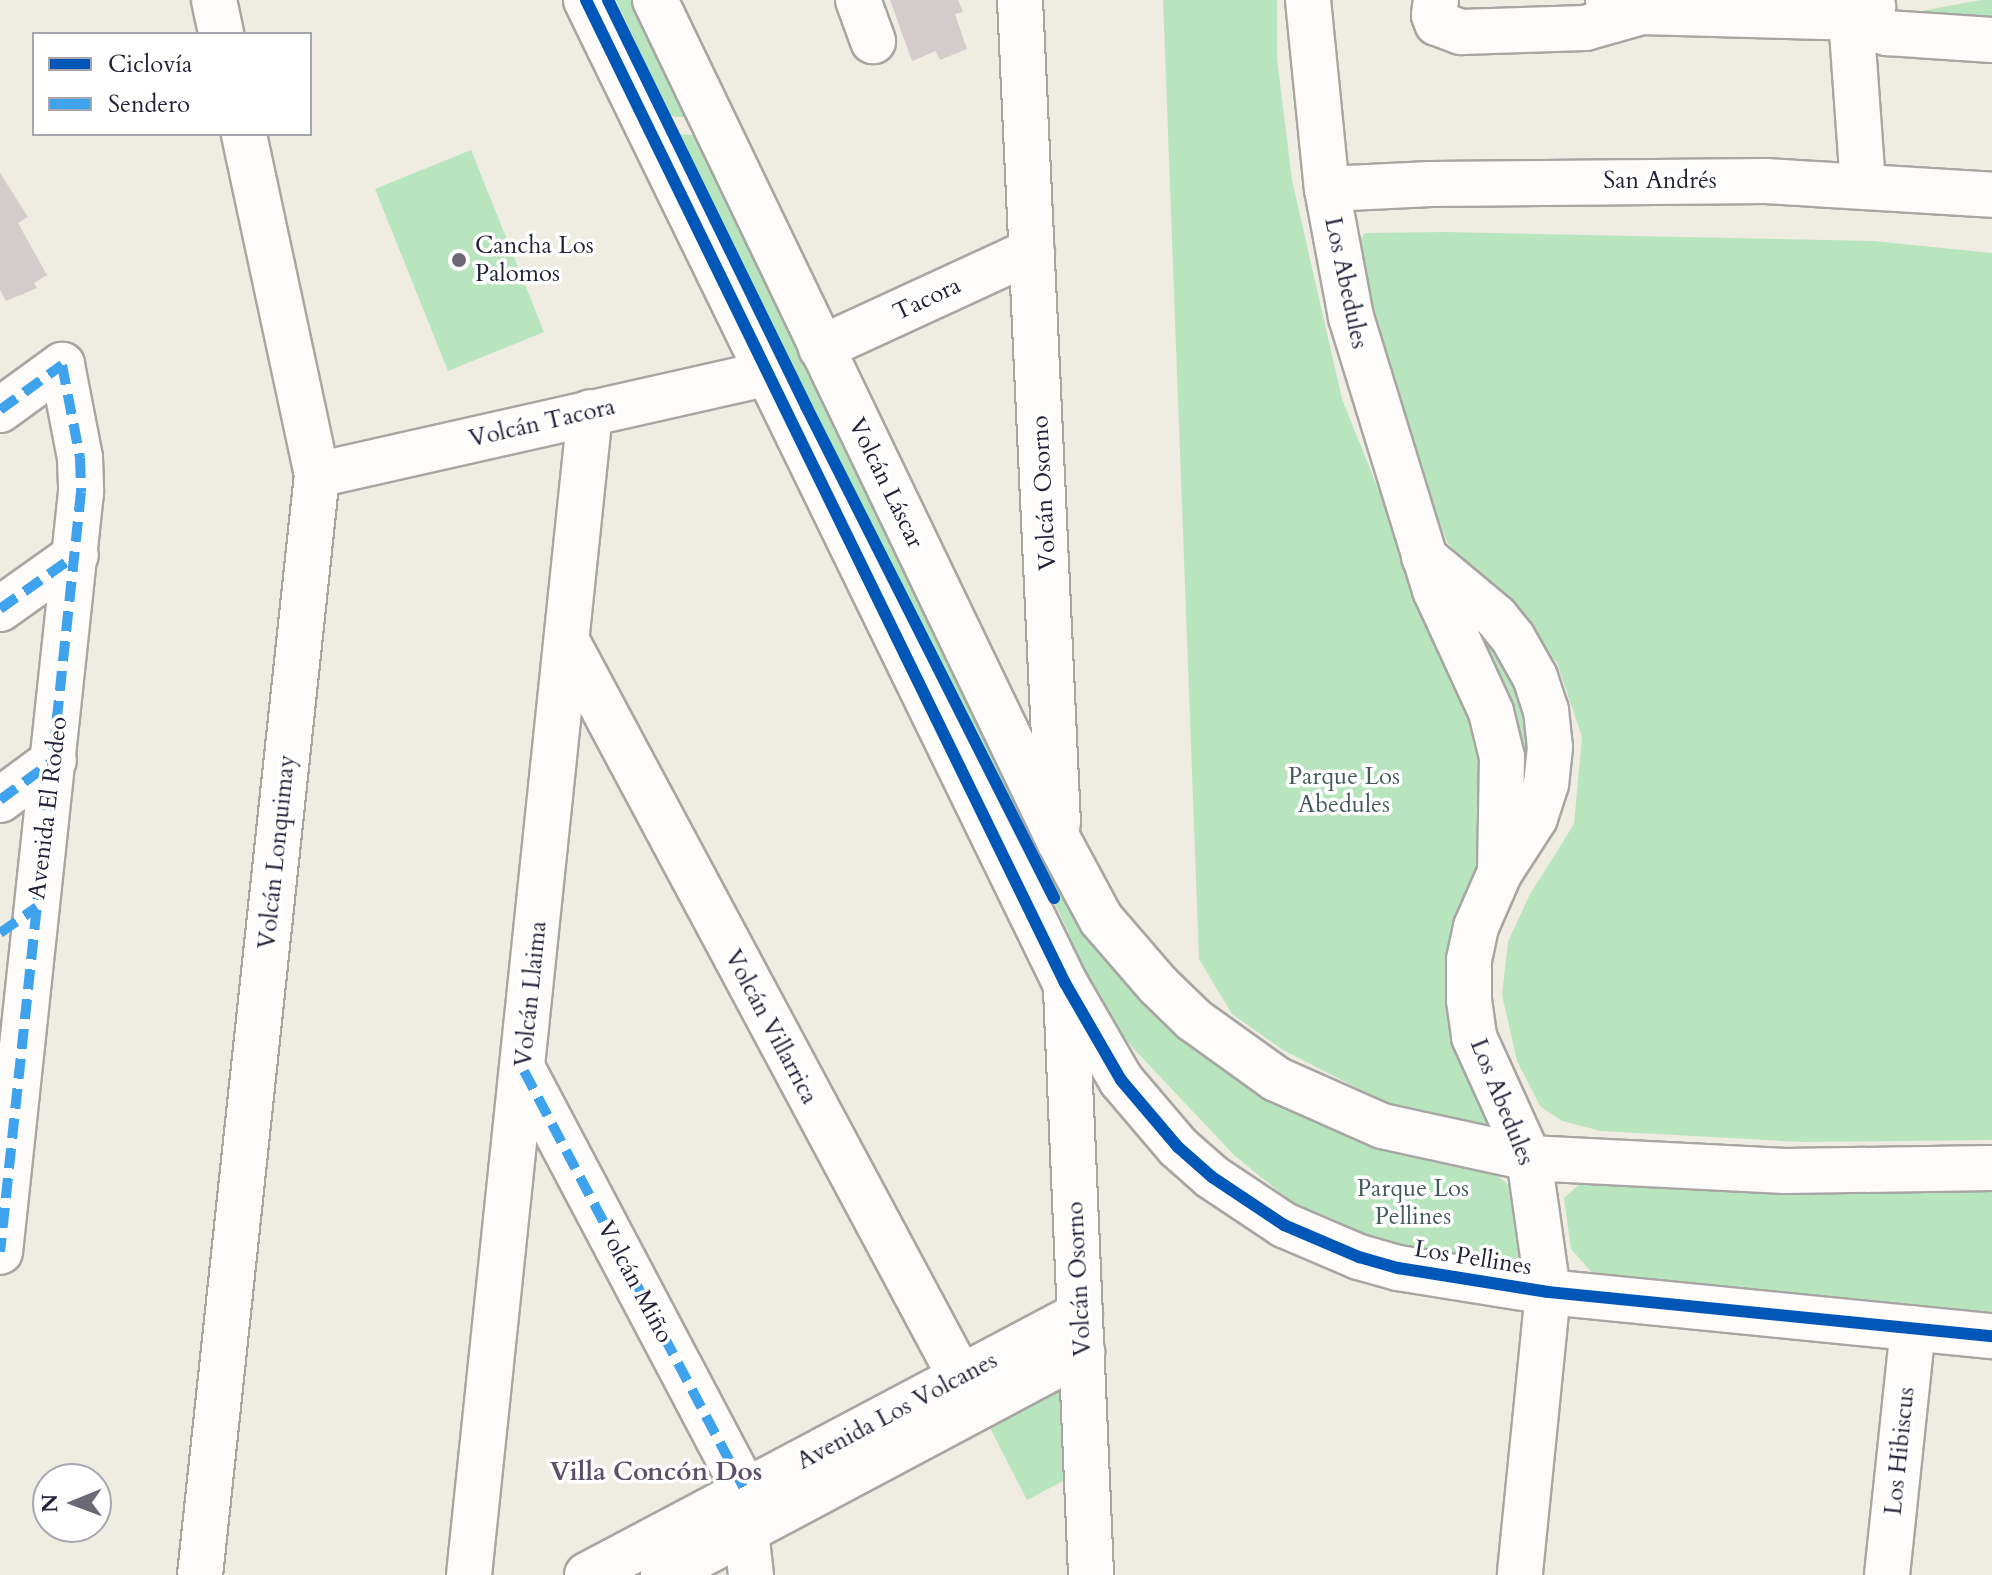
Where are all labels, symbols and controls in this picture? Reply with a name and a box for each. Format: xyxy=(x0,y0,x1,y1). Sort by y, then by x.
legend xyxy=(32,32,312,136)
text: Ciclovía xyxy=(108,48,192,81)
text: Sendero xyxy=(108,88,190,121)
street label: San Andrés xyxy=(1603,167,1717,195)
street label: Los Abedules xyxy=(1318,215,1374,351)
place label: Cancha Los Palomos xyxy=(475,232,594,288)
marker: Cancha Los Palomos xyxy=(450,251,468,269)
street label: Tacora xyxy=(889,271,965,327)
street label: Volcán Tacora xyxy=(466,392,618,454)
street label: Volcán Láscar xyxy=(842,413,930,553)
street label: Volcán Osorno xyxy=(1026,415,1062,571)
street label: Avenida El Rodeo xyxy=(23,715,73,901)
street label: Volcán Lonquimay xyxy=(252,753,302,951)
park label: Parque Los Abedules xyxy=(1288,763,1400,819)
street label: Volcán Llaima xyxy=(509,920,553,1068)
street label: Volcán Villarrica xyxy=(718,945,824,1109)
street label: Los Abedules xyxy=(1464,1035,1540,1169)
park label: Parque Los Pellines xyxy=(1357,1175,1469,1231)
street label: Volcán Osorno xyxy=(1061,1201,1097,1357)
street label: Volcán Miño xyxy=(591,1216,679,1348)
street label: Los Pellines xyxy=(1412,1235,1534,1281)
street label: Avenida Los Volcanes xyxy=(792,1346,1002,1476)
street label: Los Hibiscus xyxy=(1879,1386,1921,1516)
district label: Villa Concón Dos xyxy=(550,1456,762,1488)
north arrow xyxy=(32,1463,112,1543)
text: N xyxy=(35,1494,65,1513)

